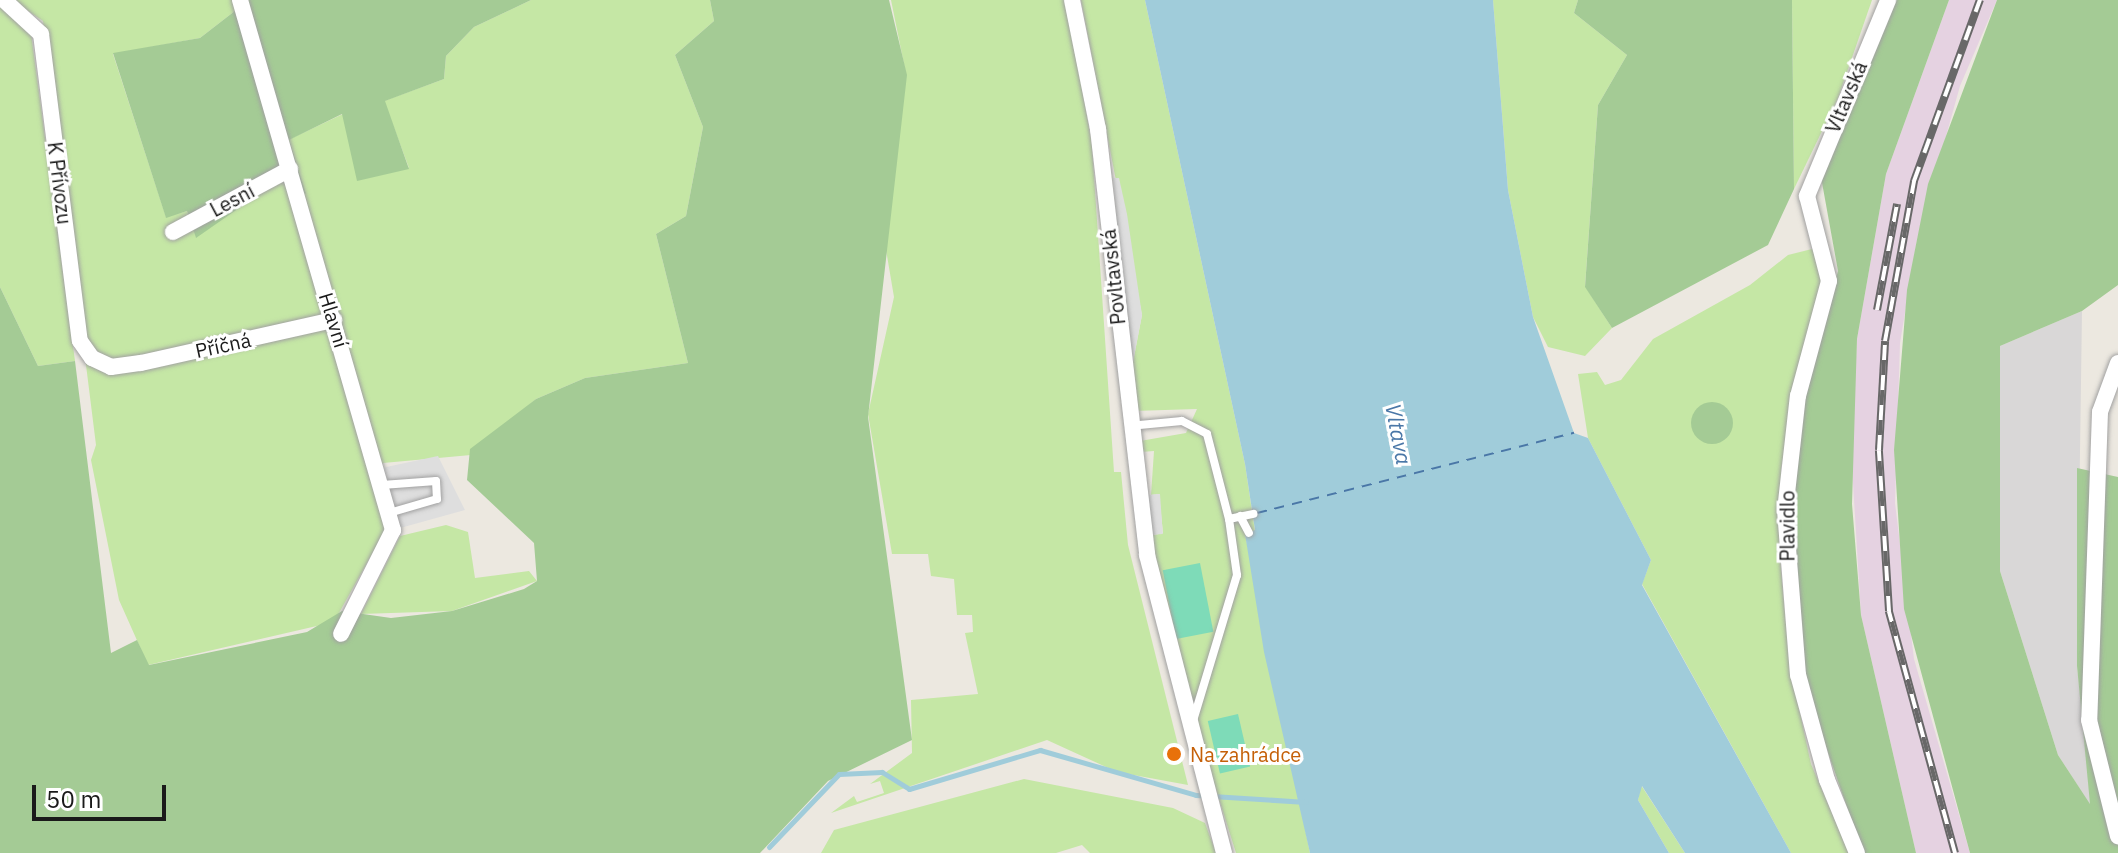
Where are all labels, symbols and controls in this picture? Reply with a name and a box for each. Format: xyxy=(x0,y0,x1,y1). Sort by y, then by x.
street label: Vltavská xyxy=(1820,57,1872,137)
street label: K Přívozu xyxy=(43,140,77,226)
street label: Lesní xyxy=(206,178,258,222)
street label: Povltavská xyxy=(1096,228,1130,326)
street label: Hlavní xyxy=(314,290,354,350)
street label: Příčná xyxy=(193,327,253,363)
water label: Vltava xyxy=(1380,401,1418,467)
street label: Plavidlo xyxy=(1775,490,1799,562)
place label: Na zahrádce xyxy=(1190,742,1301,766)
marker: Na zahrádce xyxy=(1165,745,1183,763)
scale bar xyxy=(36,769,170,819)
text: 50 m xyxy=(46,783,101,815)

